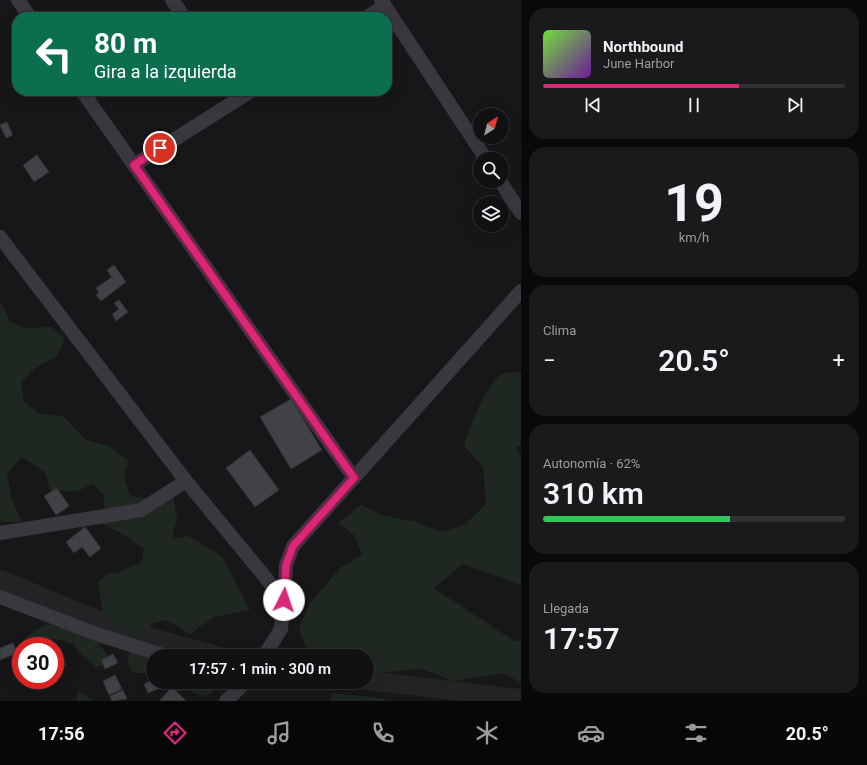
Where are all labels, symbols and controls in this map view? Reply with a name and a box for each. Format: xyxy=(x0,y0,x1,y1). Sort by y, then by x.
text: 80 m xyxy=(94,27,157,60)
icon: left xyxy=(28,28,80,80)
text: Northbound xyxy=(603,38,684,56)
text: June Harbor xyxy=(603,56,675,71)
text: Gira a la izquierda xyxy=(94,61,237,82)
icon: previous xyxy=(582,94,604,116)
icon: pause xyxy=(683,94,705,116)
icon: next xyxy=(784,94,806,116)
north arrow xyxy=(473,108,509,144)
map controls xyxy=(473,108,509,232)
pin xyxy=(143,131,177,165)
icon: arrive xyxy=(149,137,171,159)
button: search xyxy=(473,152,509,188)
text: 19 xyxy=(664,173,724,234)
button: layers xyxy=(473,196,509,232)
text: km/h xyxy=(679,230,709,245)
text: Clima xyxy=(543,323,576,338)
text: 20.5° xyxy=(658,343,730,378)
text: − xyxy=(543,348,556,373)
text: + xyxy=(833,348,845,373)
text: Autonomía · 62% xyxy=(543,456,640,471)
text: 310 km xyxy=(543,476,644,511)
position arrow xyxy=(263,579,305,621)
text: Llegada xyxy=(543,601,589,616)
text: 17:57 xyxy=(543,621,620,656)
speed limit sign: 30 xyxy=(12,637,64,689)
text: 17:57 · 1 min · 300 m xyxy=(189,660,331,678)
icon: directions xyxy=(161,719,189,747)
icon: music xyxy=(265,719,293,747)
icon: phone xyxy=(369,719,397,747)
icon: climate xyxy=(473,719,501,747)
icon: car xyxy=(577,719,605,747)
icon: filters xyxy=(682,719,710,747)
text: 17:56 xyxy=(38,723,84,744)
text: 20.5° xyxy=(786,723,829,744)

